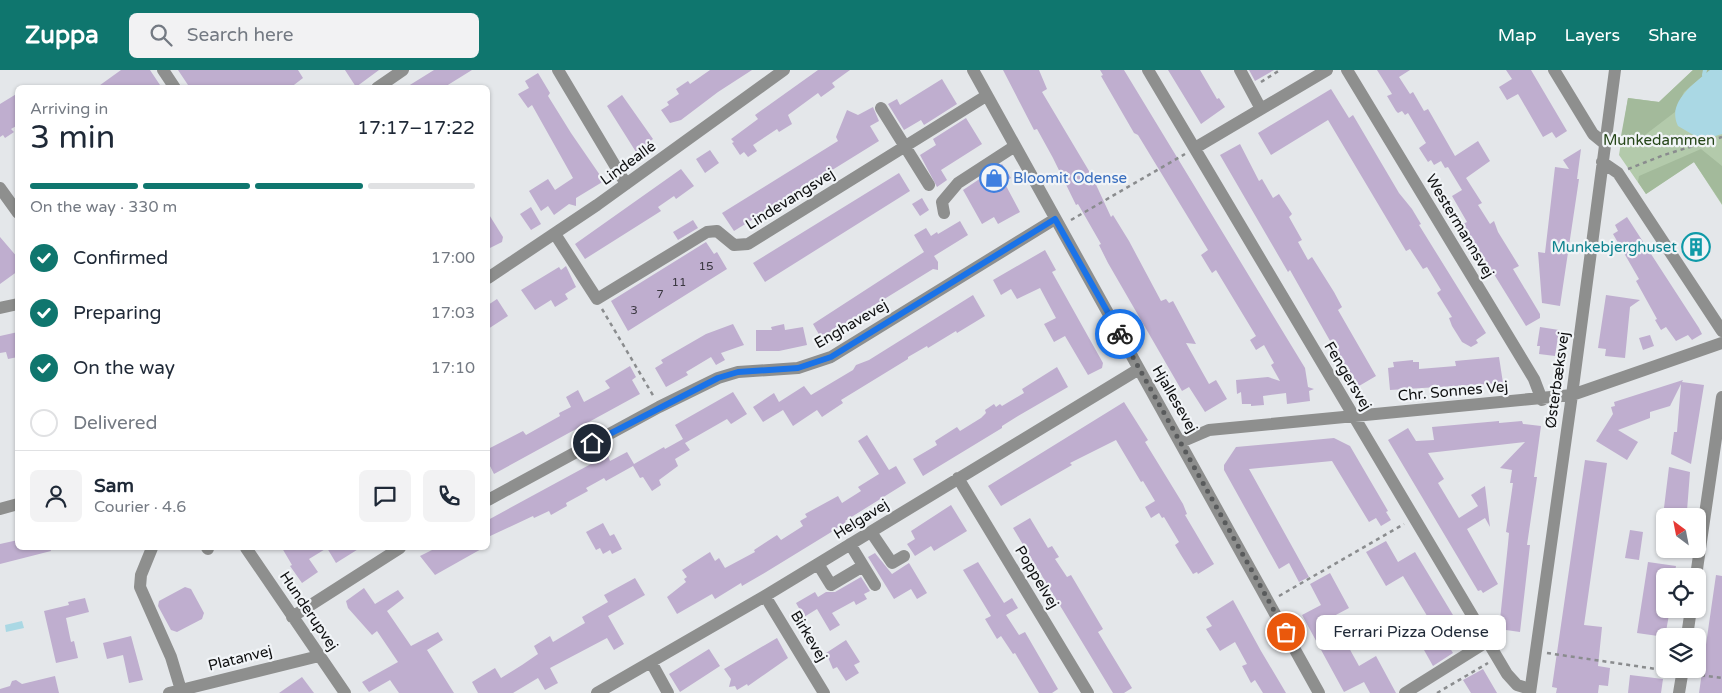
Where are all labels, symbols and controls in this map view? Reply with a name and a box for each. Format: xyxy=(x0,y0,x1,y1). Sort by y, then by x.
search box xyxy=(129,13,479,58)
text: Zuppa xyxy=(25,21,99,50)
icon: search xyxy=(147,21,175,49)
text: Search here xyxy=(187,24,294,46)
text: Map xyxy=(1498,24,1537,46)
text: Layers xyxy=(1565,24,1620,46)
text: Share xyxy=(1648,24,1697,46)
text: Arriving in xyxy=(30,99,108,119)
text: 17:17–17:22 xyxy=(357,117,475,139)
text: 3 min xyxy=(30,119,115,157)
park label: Munkedammen xyxy=(1603,131,1715,149)
street label: Lindeallé xyxy=(597,137,659,189)
shop icon: Bloomit Odense xyxy=(979,163,1009,193)
street label: Lindevangsvej xyxy=(742,164,838,234)
place label: Bloomit Odense xyxy=(1013,169,1127,187)
street label: Westermannsvej xyxy=(1422,171,1498,281)
text: On the way · 330 m xyxy=(30,197,177,217)
building icon: Munkebjerghuset xyxy=(1681,232,1711,262)
place label: Munkebjerghuset xyxy=(1552,238,1677,256)
icon: check xyxy=(30,244,58,272)
text: Confirmed xyxy=(73,247,168,269)
text: 17:00 xyxy=(431,248,475,268)
house number: 15 xyxy=(698,259,714,273)
house number: 11 xyxy=(671,275,687,289)
house number: 7 xyxy=(656,287,664,301)
street label: Enghavevej xyxy=(811,296,891,352)
icon: check xyxy=(30,299,58,327)
text: Preparing xyxy=(73,302,162,324)
text: 17:03 xyxy=(431,303,475,323)
house number: 3 xyxy=(630,303,638,317)
courier xyxy=(1095,309,1145,359)
icon: bike xyxy=(1106,320,1134,348)
street label: Østerbæksvej xyxy=(1541,330,1573,430)
street label: Fengersvej xyxy=(1320,338,1376,414)
icon: check xyxy=(30,354,58,382)
text: On the way xyxy=(73,357,175,379)
text: 17:10 xyxy=(431,358,475,378)
street label: Hjallesevej xyxy=(1148,362,1202,436)
street label: Chr. Sonnes Vej xyxy=(1397,377,1509,405)
text: Delivered xyxy=(73,412,158,434)
pin xyxy=(571,422,613,464)
icon: home xyxy=(578,429,606,457)
button: person xyxy=(30,470,82,522)
button: chat xyxy=(359,470,411,522)
button: phone xyxy=(423,470,475,522)
text: Sam xyxy=(94,475,134,497)
street label: Helgavej xyxy=(830,495,892,543)
text: Courier · 4.6 xyxy=(94,497,186,517)
north arrow xyxy=(1656,508,1706,558)
map controls xyxy=(1656,508,1706,678)
street label: Poppelvej xyxy=(1011,542,1063,612)
street label: Hunderupvej xyxy=(276,568,342,654)
button: locate xyxy=(1656,568,1706,618)
street label: Birkevej xyxy=(787,607,831,665)
pin xyxy=(1265,611,1307,653)
callout: Ferrari Pizza Odense xyxy=(1316,614,1506,650)
icon: bag xyxy=(1272,618,1300,646)
text: Ferrari Pizza Odense xyxy=(1333,622,1489,642)
button: layers xyxy=(1656,628,1706,678)
street label: Platanvej xyxy=(206,641,274,675)

